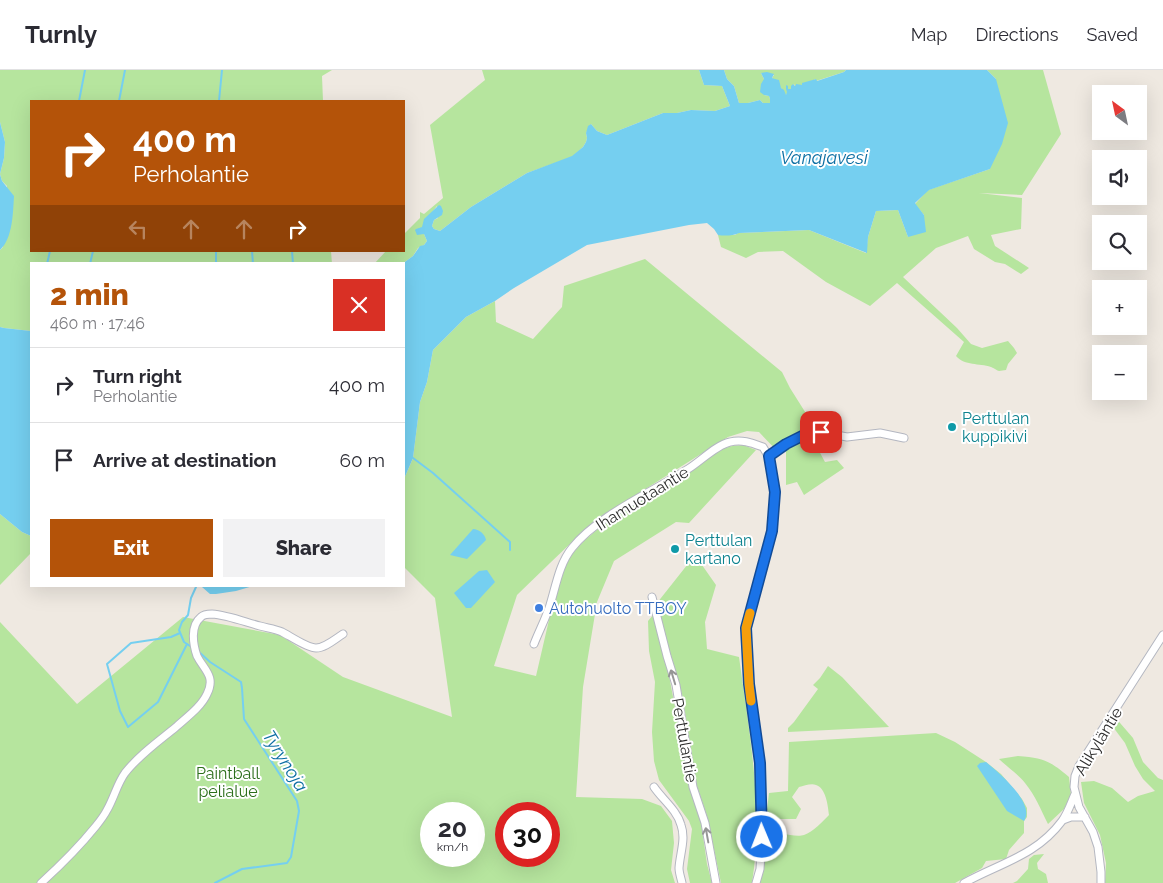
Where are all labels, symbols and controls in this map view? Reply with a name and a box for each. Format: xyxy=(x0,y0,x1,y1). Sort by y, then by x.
text: Turnly xyxy=(25,20,97,49)
text: Map xyxy=(911,24,947,45)
text: Directions xyxy=(975,24,1059,45)
text: Saved xyxy=(1087,24,1138,45)
north arrow xyxy=(1092,85,1148,140)
map controls xyxy=(1092,85,1147,400)
text: 400 m xyxy=(133,119,237,160)
icon: right xyxy=(50,120,115,185)
water label: Vanajavesi xyxy=(780,147,869,168)
button: sound xyxy=(1092,150,1147,205)
text: Perholantie xyxy=(133,161,249,187)
icon: left xyxy=(124,215,152,243)
icon: ahead xyxy=(177,215,205,243)
icon: ahead xyxy=(230,215,258,243)
icon: right xyxy=(283,215,311,243)
button: search xyxy=(1092,215,1147,270)
text: 2 min xyxy=(50,277,129,312)
button: close xyxy=(333,279,385,331)
button: + xyxy=(1092,280,1147,335)
text: 460 m · 17:46 xyxy=(50,314,145,333)
button: − xyxy=(1092,345,1147,400)
text: Turn right xyxy=(93,365,182,387)
icon: right xyxy=(50,371,78,399)
text: 400 m xyxy=(329,374,385,396)
text: Perholantie xyxy=(93,387,177,406)
place label: Perttulan kuppikivi xyxy=(962,409,1029,446)
pin xyxy=(800,411,842,453)
icon: arrive xyxy=(807,418,835,446)
marker: Perttulan kuppikivi xyxy=(946,421,958,433)
icon: arrive xyxy=(50,446,78,474)
text: Arrive at destination xyxy=(93,449,277,471)
text: 60 m xyxy=(340,449,385,471)
street label: Ihamuotaantie xyxy=(592,462,692,535)
button: Exit xyxy=(50,519,213,577)
button: Share xyxy=(223,519,385,577)
place label: Perttulan kartano xyxy=(685,531,752,568)
marker: Perttulan kartano xyxy=(669,543,681,555)
place label: Autohuolto TTBOY xyxy=(549,599,687,618)
marker: Autohuolto TTBOY xyxy=(533,602,545,614)
one-way arrow xyxy=(668,669,678,685)
street label: Perttulantie xyxy=(668,696,701,784)
street label: Alikyläntie xyxy=(1071,704,1126,779)
water label: Tyrynoja xyxy=(258,726,312,795)
park label: Paintball pelialue xyxy=(196,764,261,801)
speed limit sign: 30 xyxy=(495,802,560,867)
position arrow xyxy=(735,810,787,862)
text: 20 xyxy=(438,813,467,843)
one-way arrow xyxy=(702,827,712,843)
text: km/h xyxy=(437,840,468,854)

